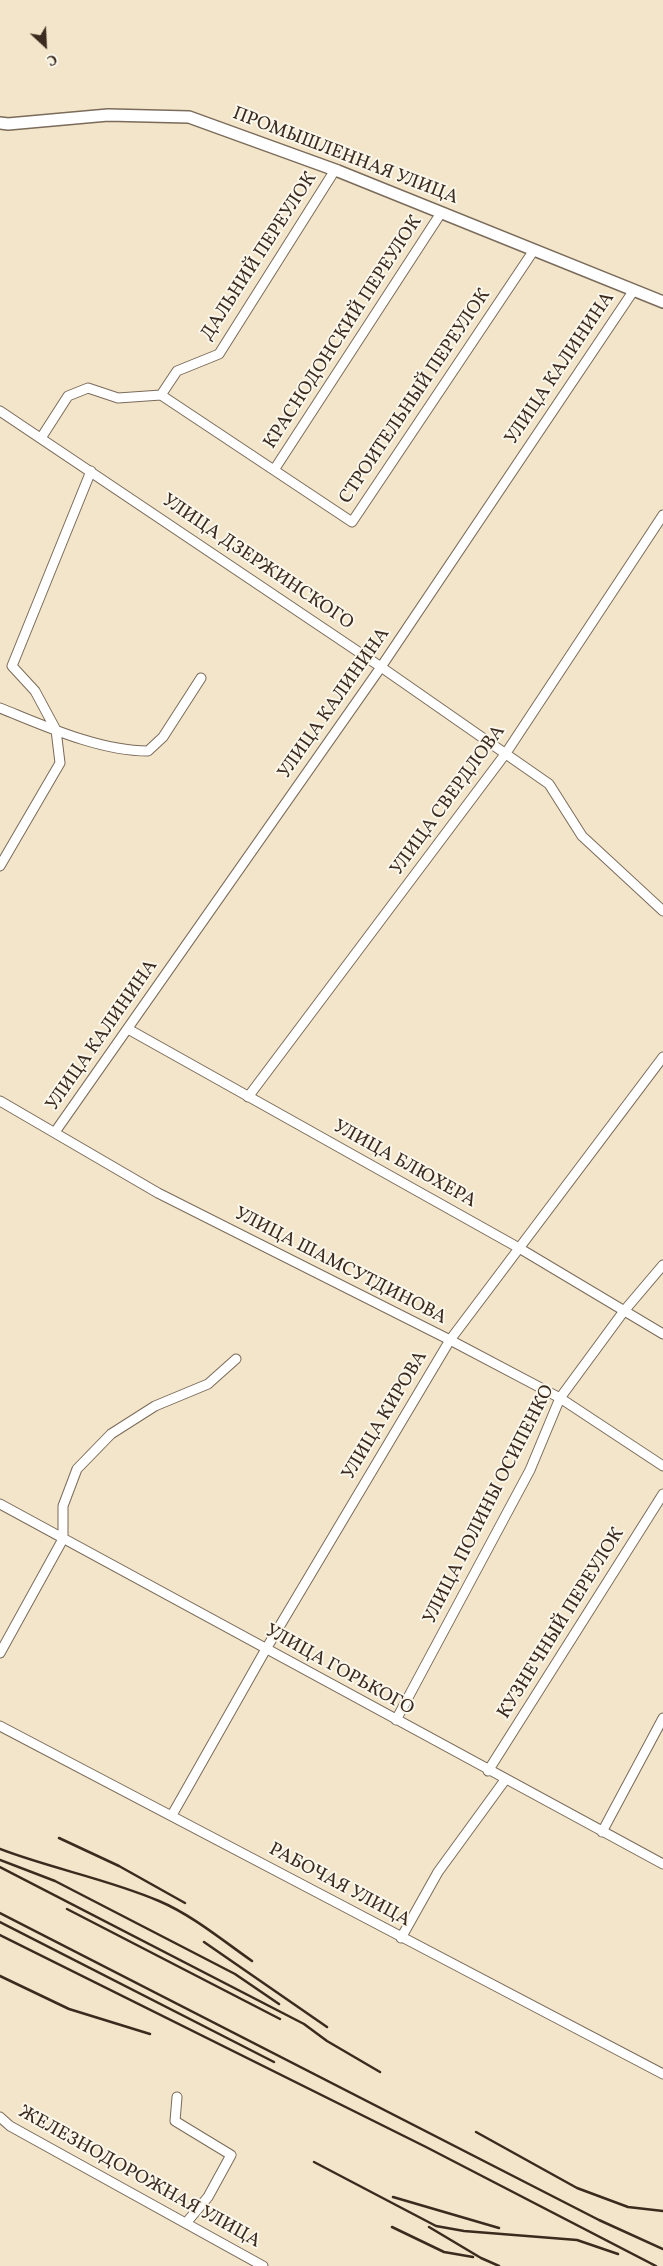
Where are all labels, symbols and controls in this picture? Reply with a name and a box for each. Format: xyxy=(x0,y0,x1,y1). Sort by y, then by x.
north arrow xyxy=(20,20,70,70)
text: С xyxy=(43,49,60,70)
street label: ПРОМЫШЛЕННАЯ УЛИЦА xyxy=(229,103,461,211)
street label: ДАЛЬНИЙ ПЕРЕУЛОК xyxy=(197,169,323,345)
street label: КРАСНОДОНСКИЙ ПЕРЕУЛОК xyxy=(260,212,428,454)
street label: СТРОИТЕЛЬНЫЙ ПЕРЕУЛОК xyxy=(335,285,497,509)
street label: УЛИЦА КАЛИНИНА xyxy=(501,288,621,450)
street label: УЛИЦА ДЗЕРЖИНСКОГО xyxy=(157,490,357,636)
street label: УЛИЦА КАЛИНИНА xyxy=(274,624,396,784)
street label: УЛИЦА СВЕРДЛОВА xyxy=(387,721,511,881)
street label: УЛИЦА КАЛИНИНА xyxy=(42,956,164,1116)
street label: УЛИЦА БЛЮХЕРА xyxy=(328,1116,480,1214)
street label: УЛИЦА ШАМСУТДИНОВА xyxy=(230,1203,450,1331)
street label: УЛИЦА КИРОВА xyxy=(339,1347,433,1485)
street label: УЛИЦА ПОЛИНЫ ОСИПЕНКО xyxy=(420,1382,560,1628)
street label: КУЗНЕЧНЫЙ ПЕРЕУЛОК xyxy=(494,1524,630,1724)
street label: УЛИЦА ГОРЬКОГО xyxy=(261,1621,417,1721)
street label: РАБОЧАЯ УЛИЦА xyxy=(264,1839,414,1933)
street label: ЖЕЛЕЗНОДОРОЖНАЯ УЛИЦА xyxy=(14,2102,264,2254)

